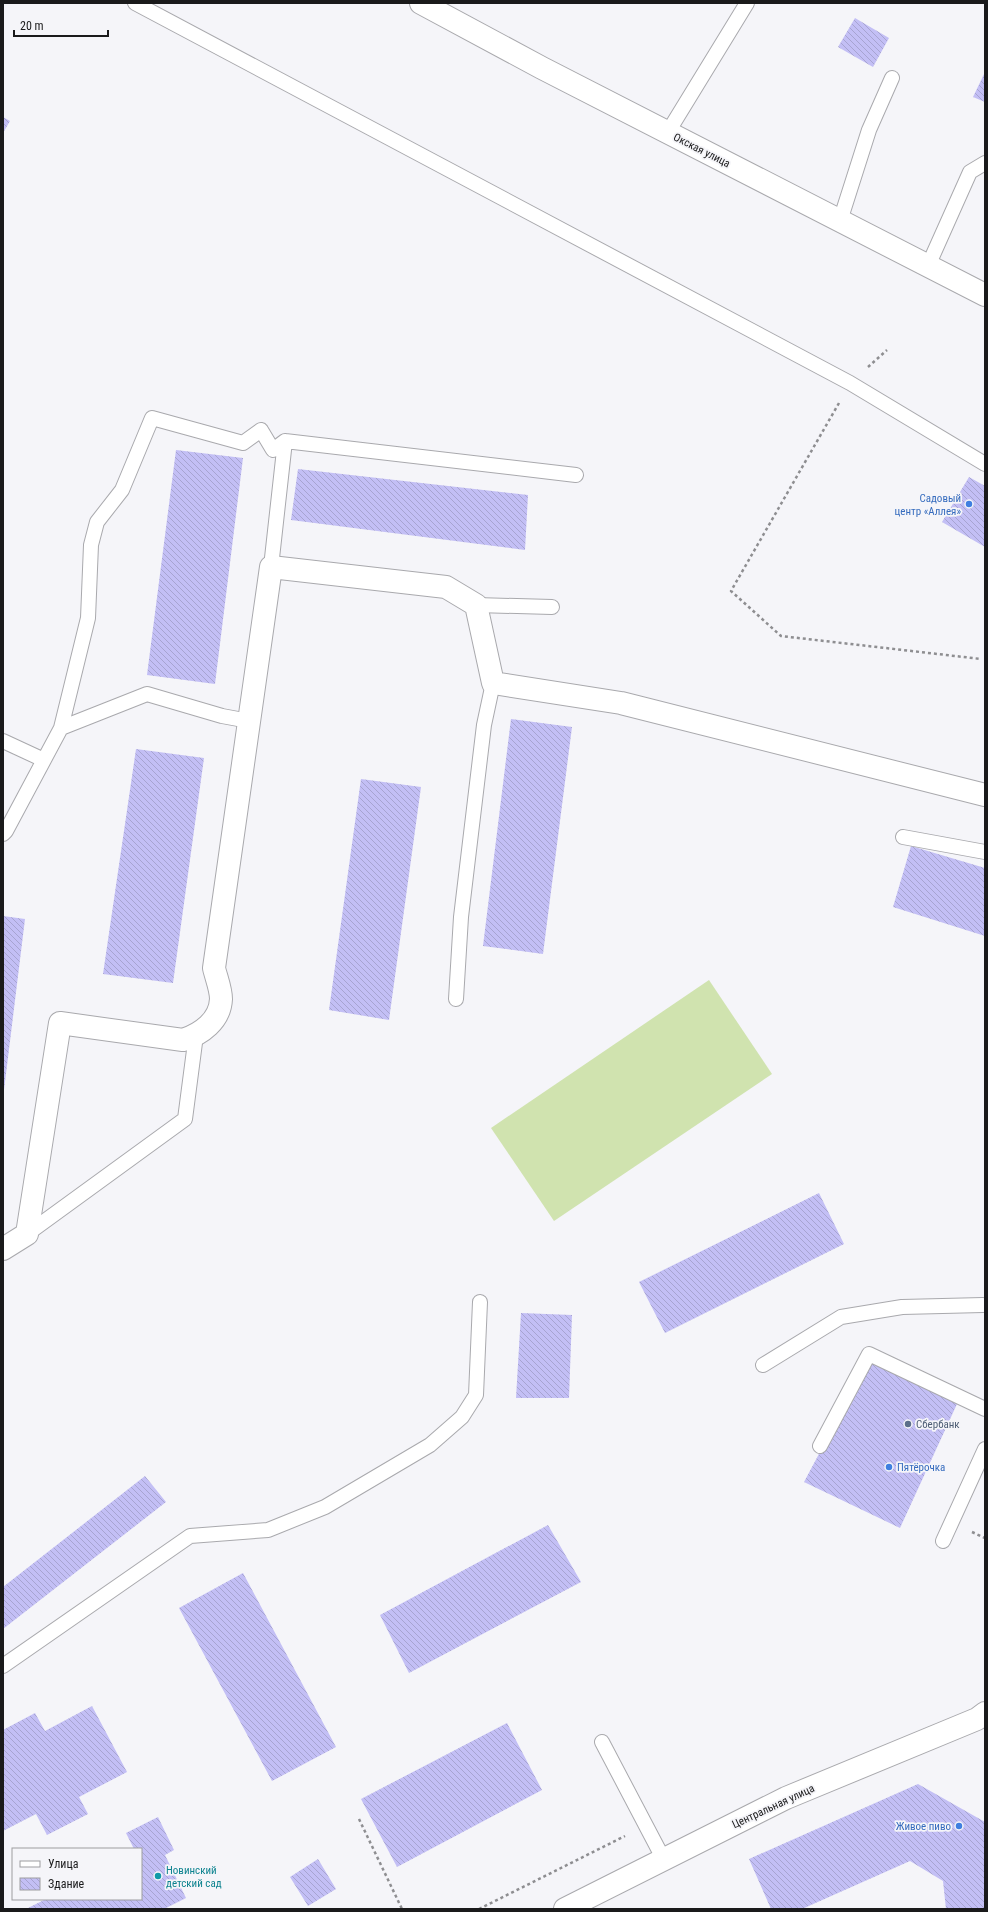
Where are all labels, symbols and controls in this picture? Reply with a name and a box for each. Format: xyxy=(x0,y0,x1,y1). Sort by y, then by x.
scale bar xyxy=(14,12,108,38)
text: 20 m xyxy=(20,19,44,33)
street label: Окская улица xyxy=(671,131,732,170)
place label: Садовый центр «Аллея» xyxy=(895,492,961,518)
marker: Садовый центр «Аллея» xyxy=(964,499,974,509)
place label: Сбербанк xyxy=(916,1418,960,1431)
marker: Сбербанк xyxy=(903,1419,913,1429)
place label: Пятёрочка xyxy=(897,1461,945,1474)
marker: Пятёрочка xyxy=(884,1462,894,1472)
street label: Центральная улица xyxy=(730,1782,816,1831)
place label: Живое пиво xyxy=(896,1820,951,1833)
marker: Живое пиво xyxy=(954,1821,964,1831)
legend xyxy=(12,1848,142,1900)
text: Улица xyxy=(48,1857,79,1871)
place label: Новинский детский сад xyxy=(166,1864,222,1890)
marker: Новинский детский сад xyxy=(153,1871,163,1881)
text: Здание xyxy=(48,1877,85,1891)

